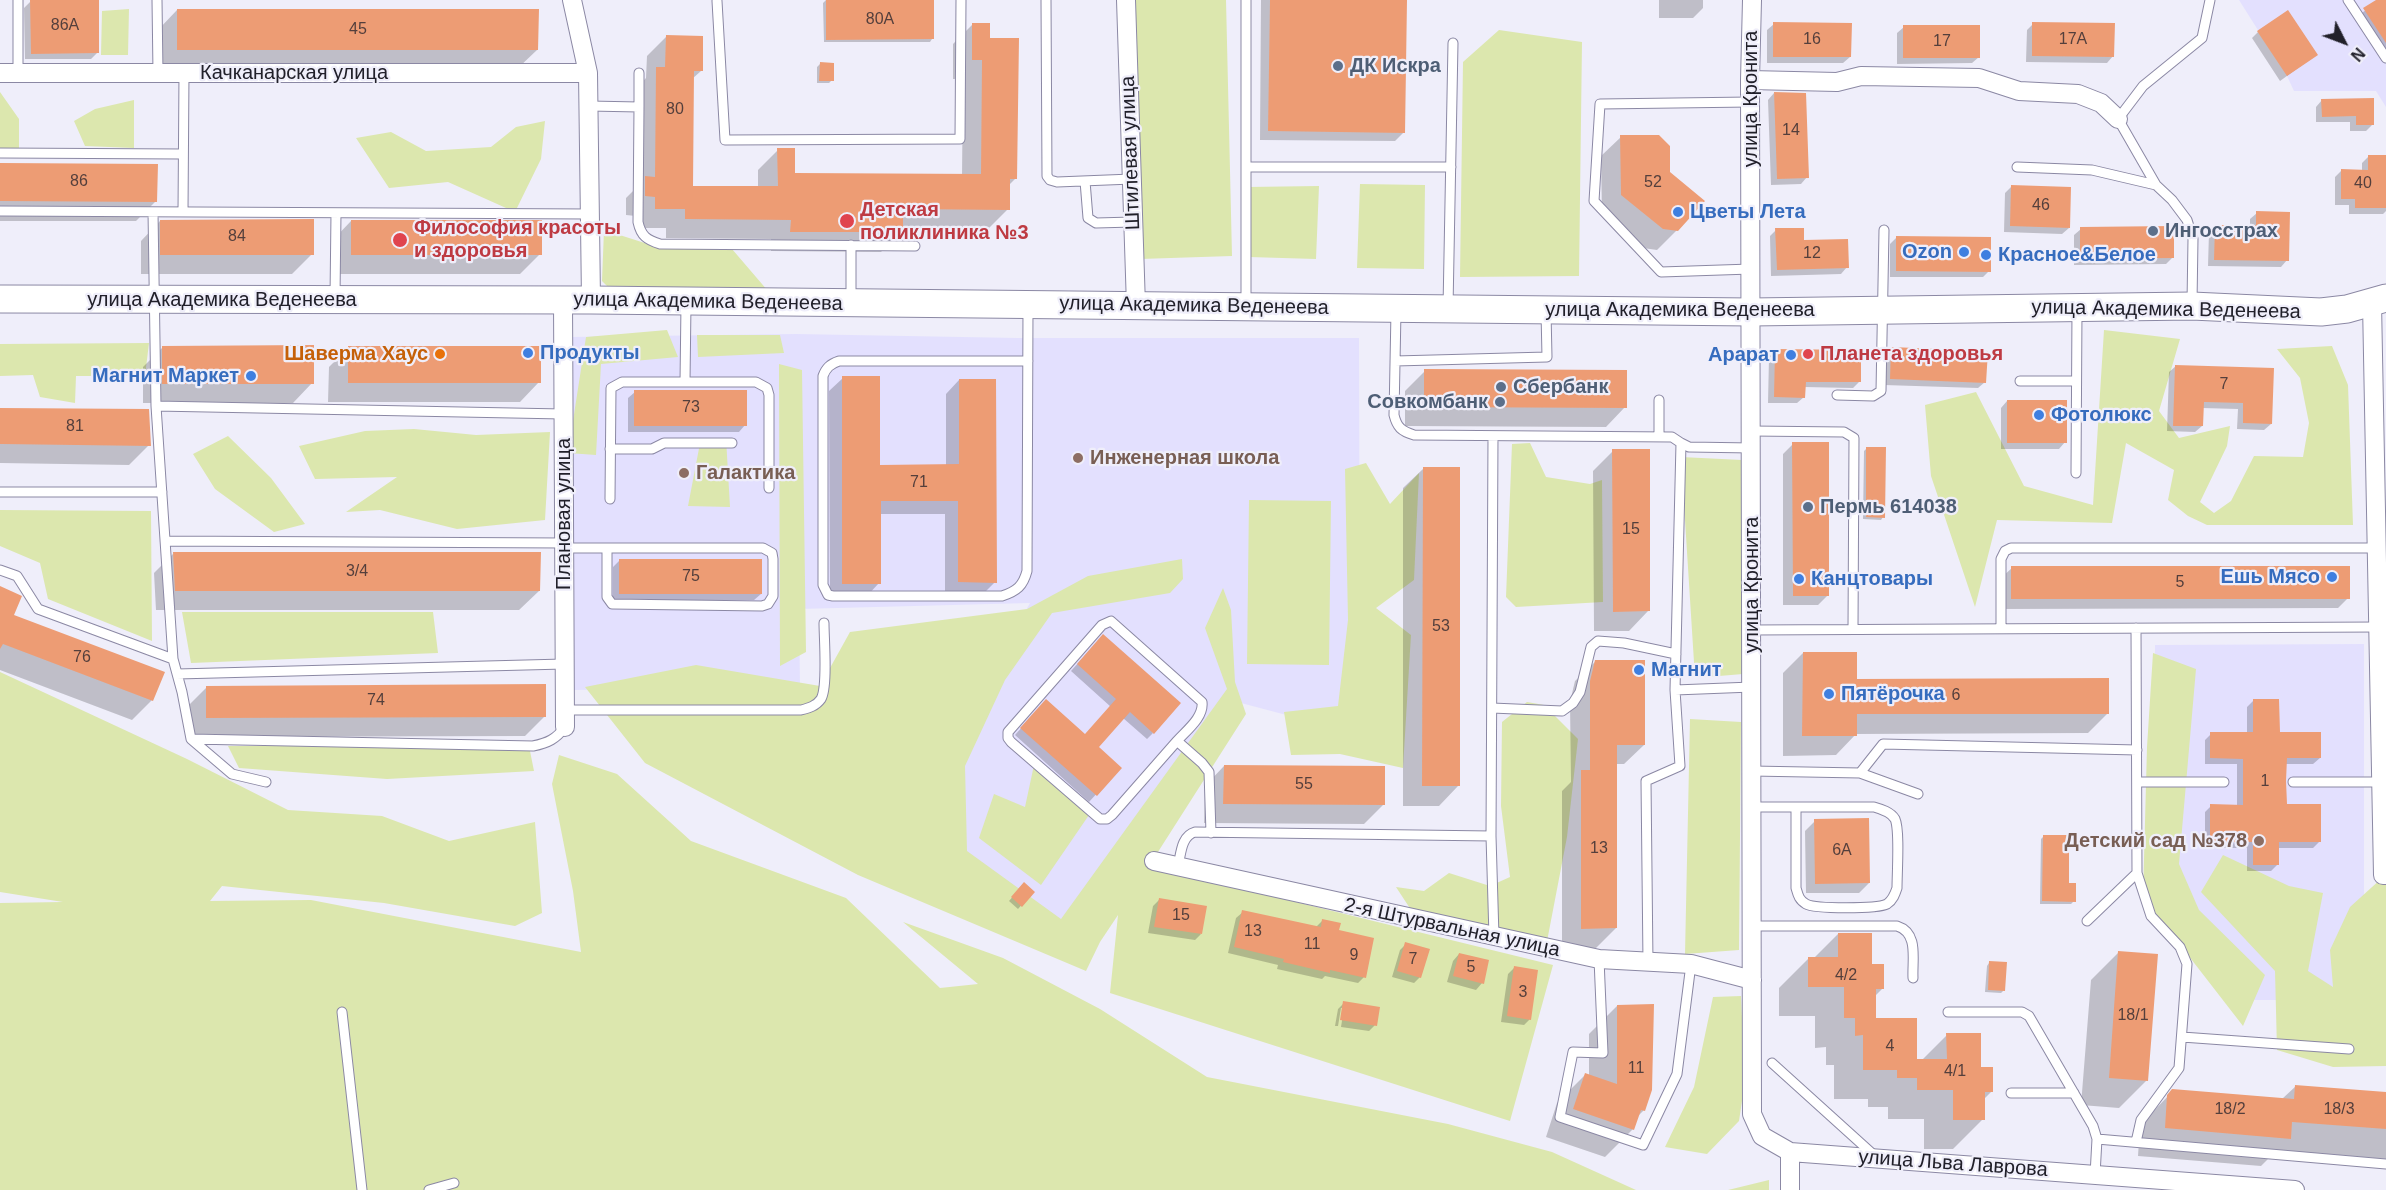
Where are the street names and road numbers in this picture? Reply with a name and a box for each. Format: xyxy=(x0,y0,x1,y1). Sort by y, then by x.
street label: улица Кронита xyxy=(1739,31,1763,167)
street label: Качканарская улица xyxy=(200,61,388,85)
street label: Штилевая улица xyxy=(1116,75,1146,231)
street label: улица Академика Веденеева xyxy=(87,288,357,312)
street label: улица Академика Веденеева xyxy=(573,288,843,316)
street label: улица Академика Веденеева xyxy=(1059,292,1329,320)
street label: улица Академика Веденеева xyxy=(2031,296,2301,324)
street label: улица Академика Веденеева xyxy=(1545,298,1815,322)
street label: Плановая улица xyxy=(552,438,576,590)
street label: улица Кронита xyxy=(1740,517,1764,653)
street label: 2-я Штурвальная улица xyxy=(1342,893,1562,963)
street label: улица Льва Лаврова xyxy=(1857,1145,2049,1183)

